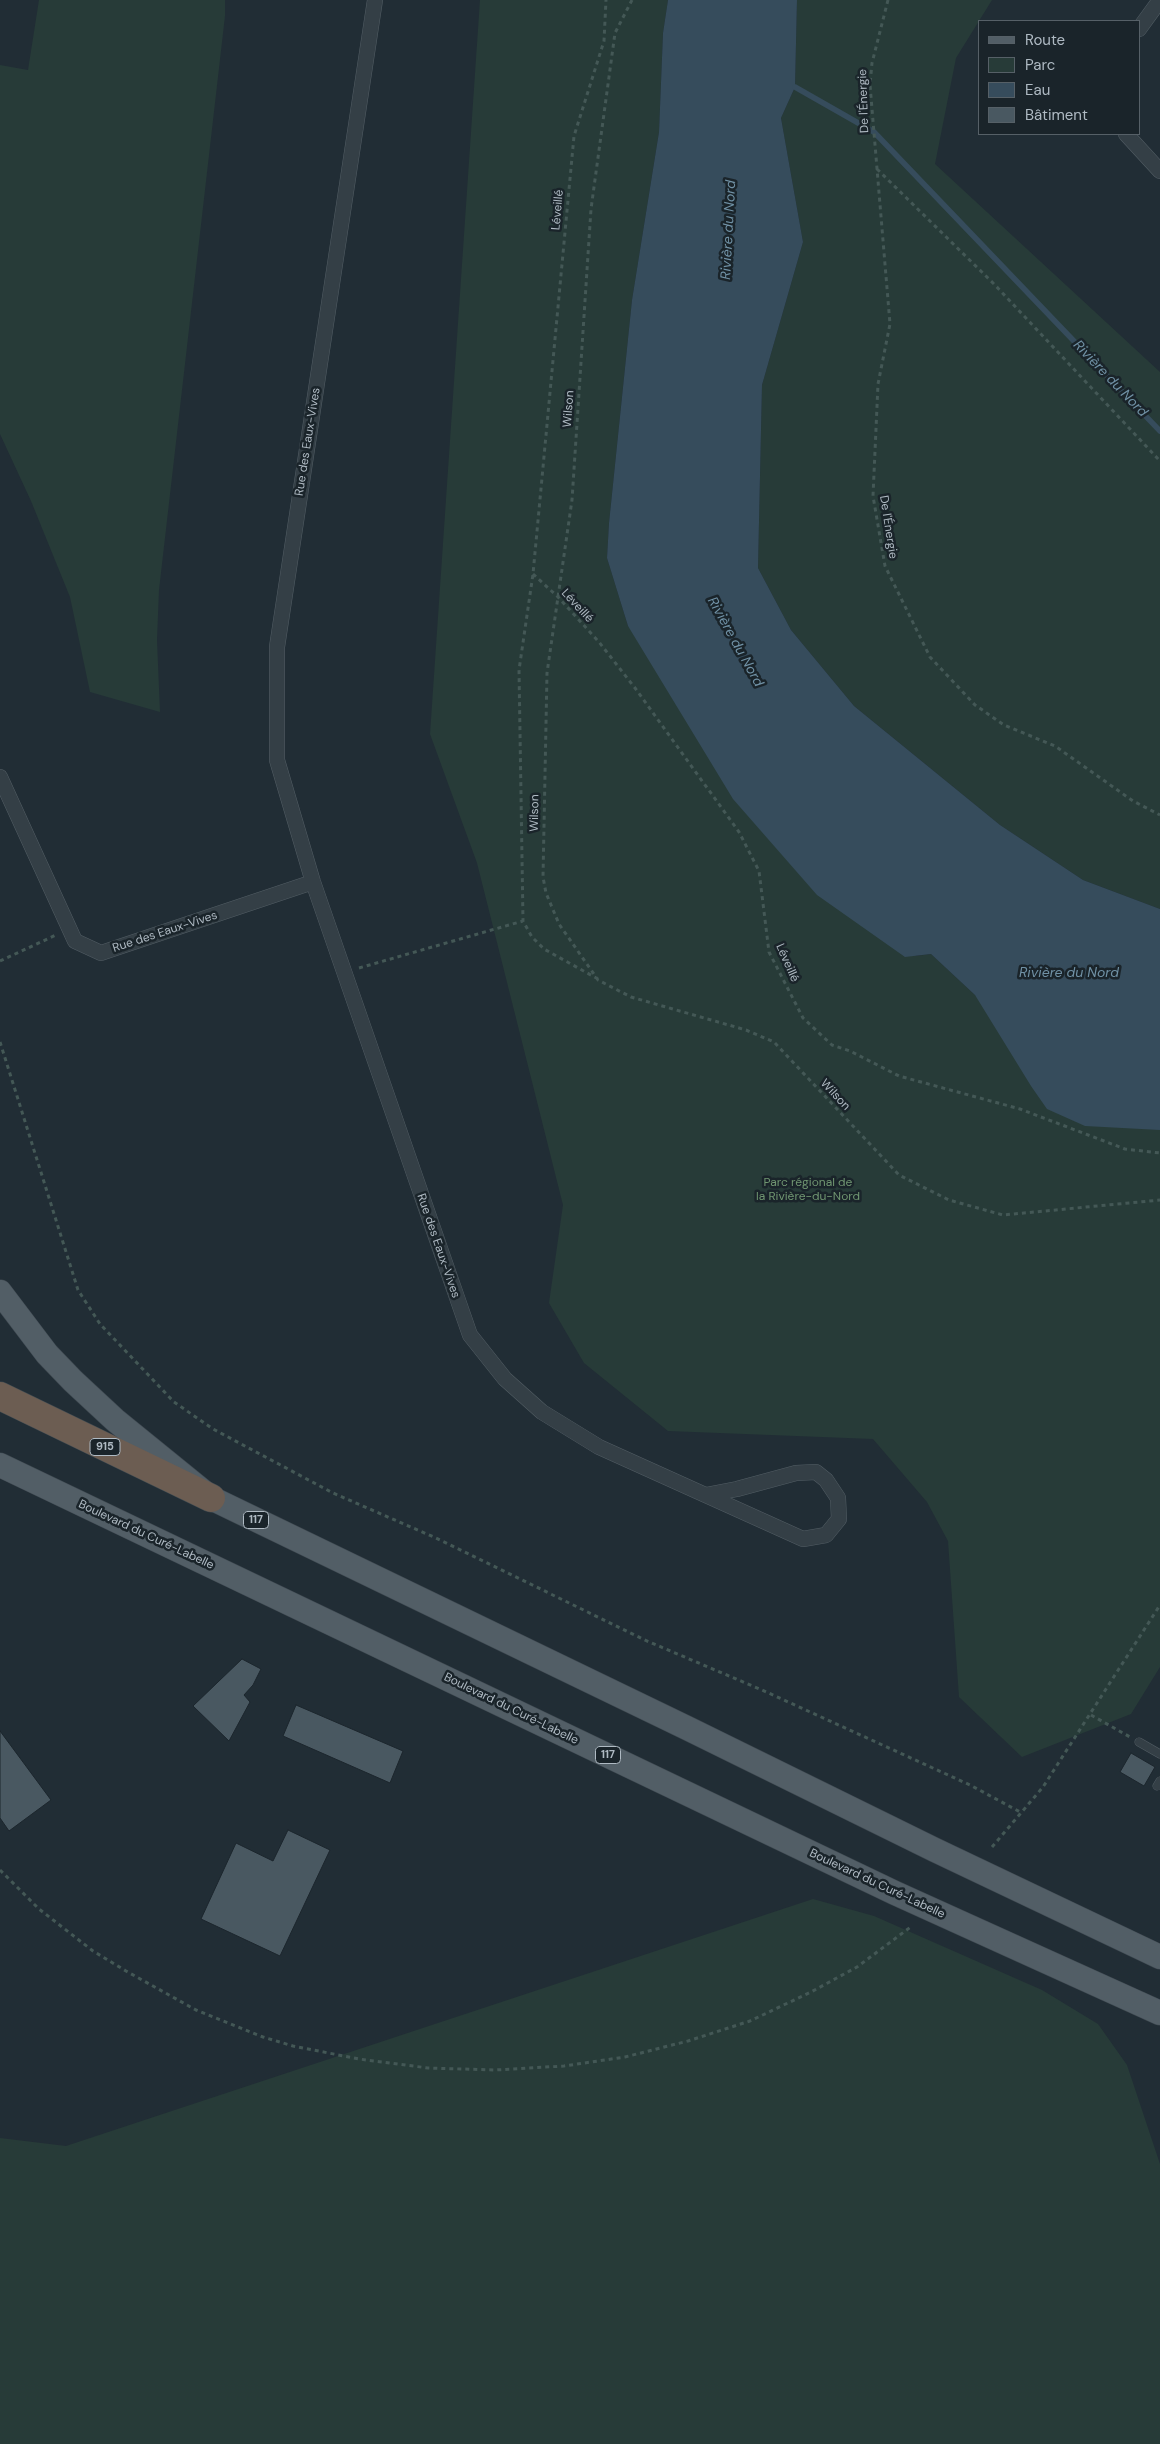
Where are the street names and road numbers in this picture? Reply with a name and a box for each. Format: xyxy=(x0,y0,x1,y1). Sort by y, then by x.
street label: De l'Énergie xyxy=(856,69,872,133)
street label: Léveillé xyxy=(549,189,567,231)
street label: Rue des Eaux-Vives xyxy=(292,387,324,497)
street label: Wilson xyxy=(561,390,577,428)
street label: De l'Énergie xyxy=(876,494,900,560)
street label: Léveillé xyxy=(558,586,596,626)
street label: Wilson xyxy=(527,794,543,832)
street label: Rue des Eaux-Vives xyxy=(111,908,219,956)
street label: Léveillé xyxy=(772,942,802,984)
street label: Wilson xyxy=(817,1076,853,1114)
street label: Rue des Eaux-Vives xyxy=(413,1192,463,1300)
road number: 915 xyxy=(90,1438,120,1455)
street label: Boulevard du Curé-Labelle xyxy=(76,1497,216,1573)
road number: 117 xyxy=(244,1512,268,1528)
street label: Boulevard du Curé-Labelle xyxy=(441,1670,581,1748)
road number: 117 xyxy=(596,1746,620,1764)
street label: Boulevard du Curé-Labelle xyxy=(807,1846,947,1922)

